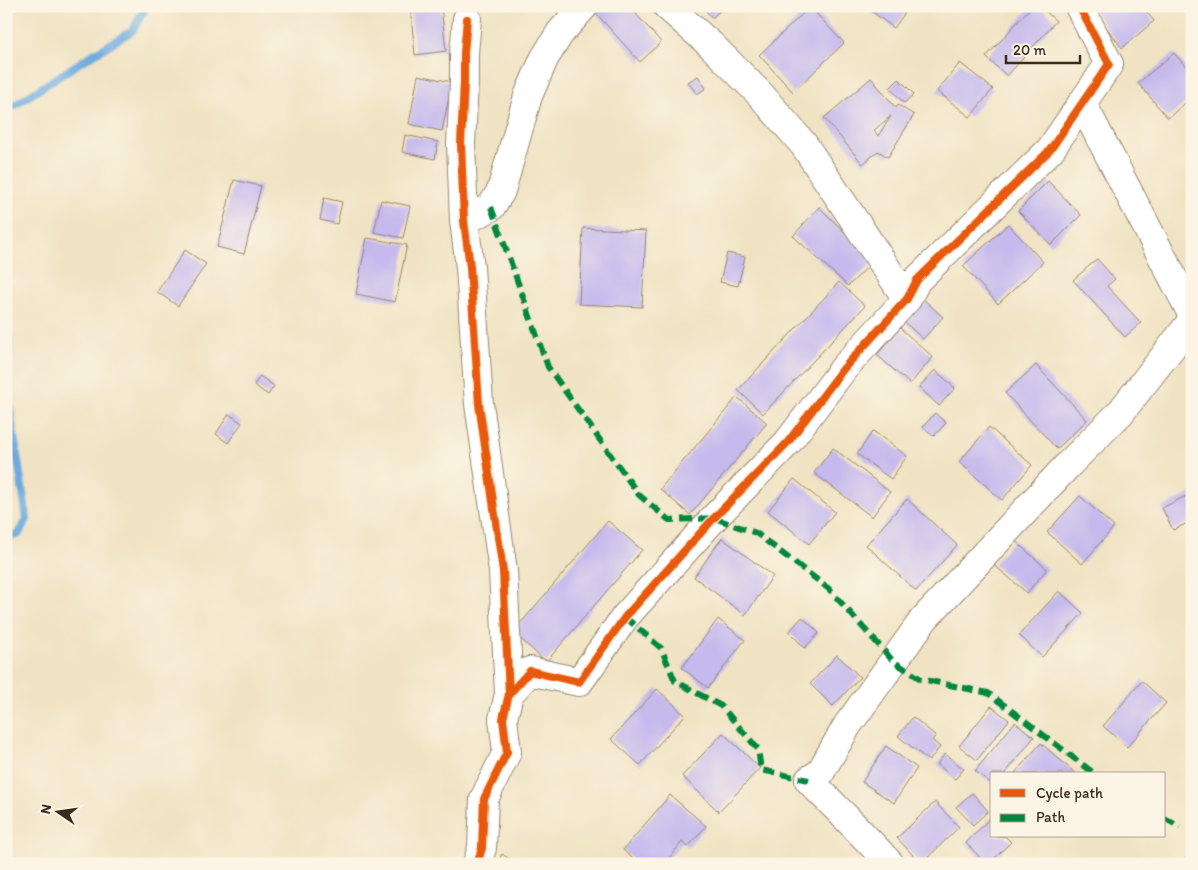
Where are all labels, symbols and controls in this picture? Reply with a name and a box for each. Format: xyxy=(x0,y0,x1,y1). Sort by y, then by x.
scale bar xyxy=(1006,32,1079,64)
text: 20 m xyxy=(1013,41,1047,59)
legend xyxy=(990,772,1166,838)
text: Cycle path xyxy=(1036,784,1103,802)
north arrow xyxy=(32,788,82,838)
text: N xyxy=(36,803,55,816)
text: Path xyxy=(1036,808,1065,826)

